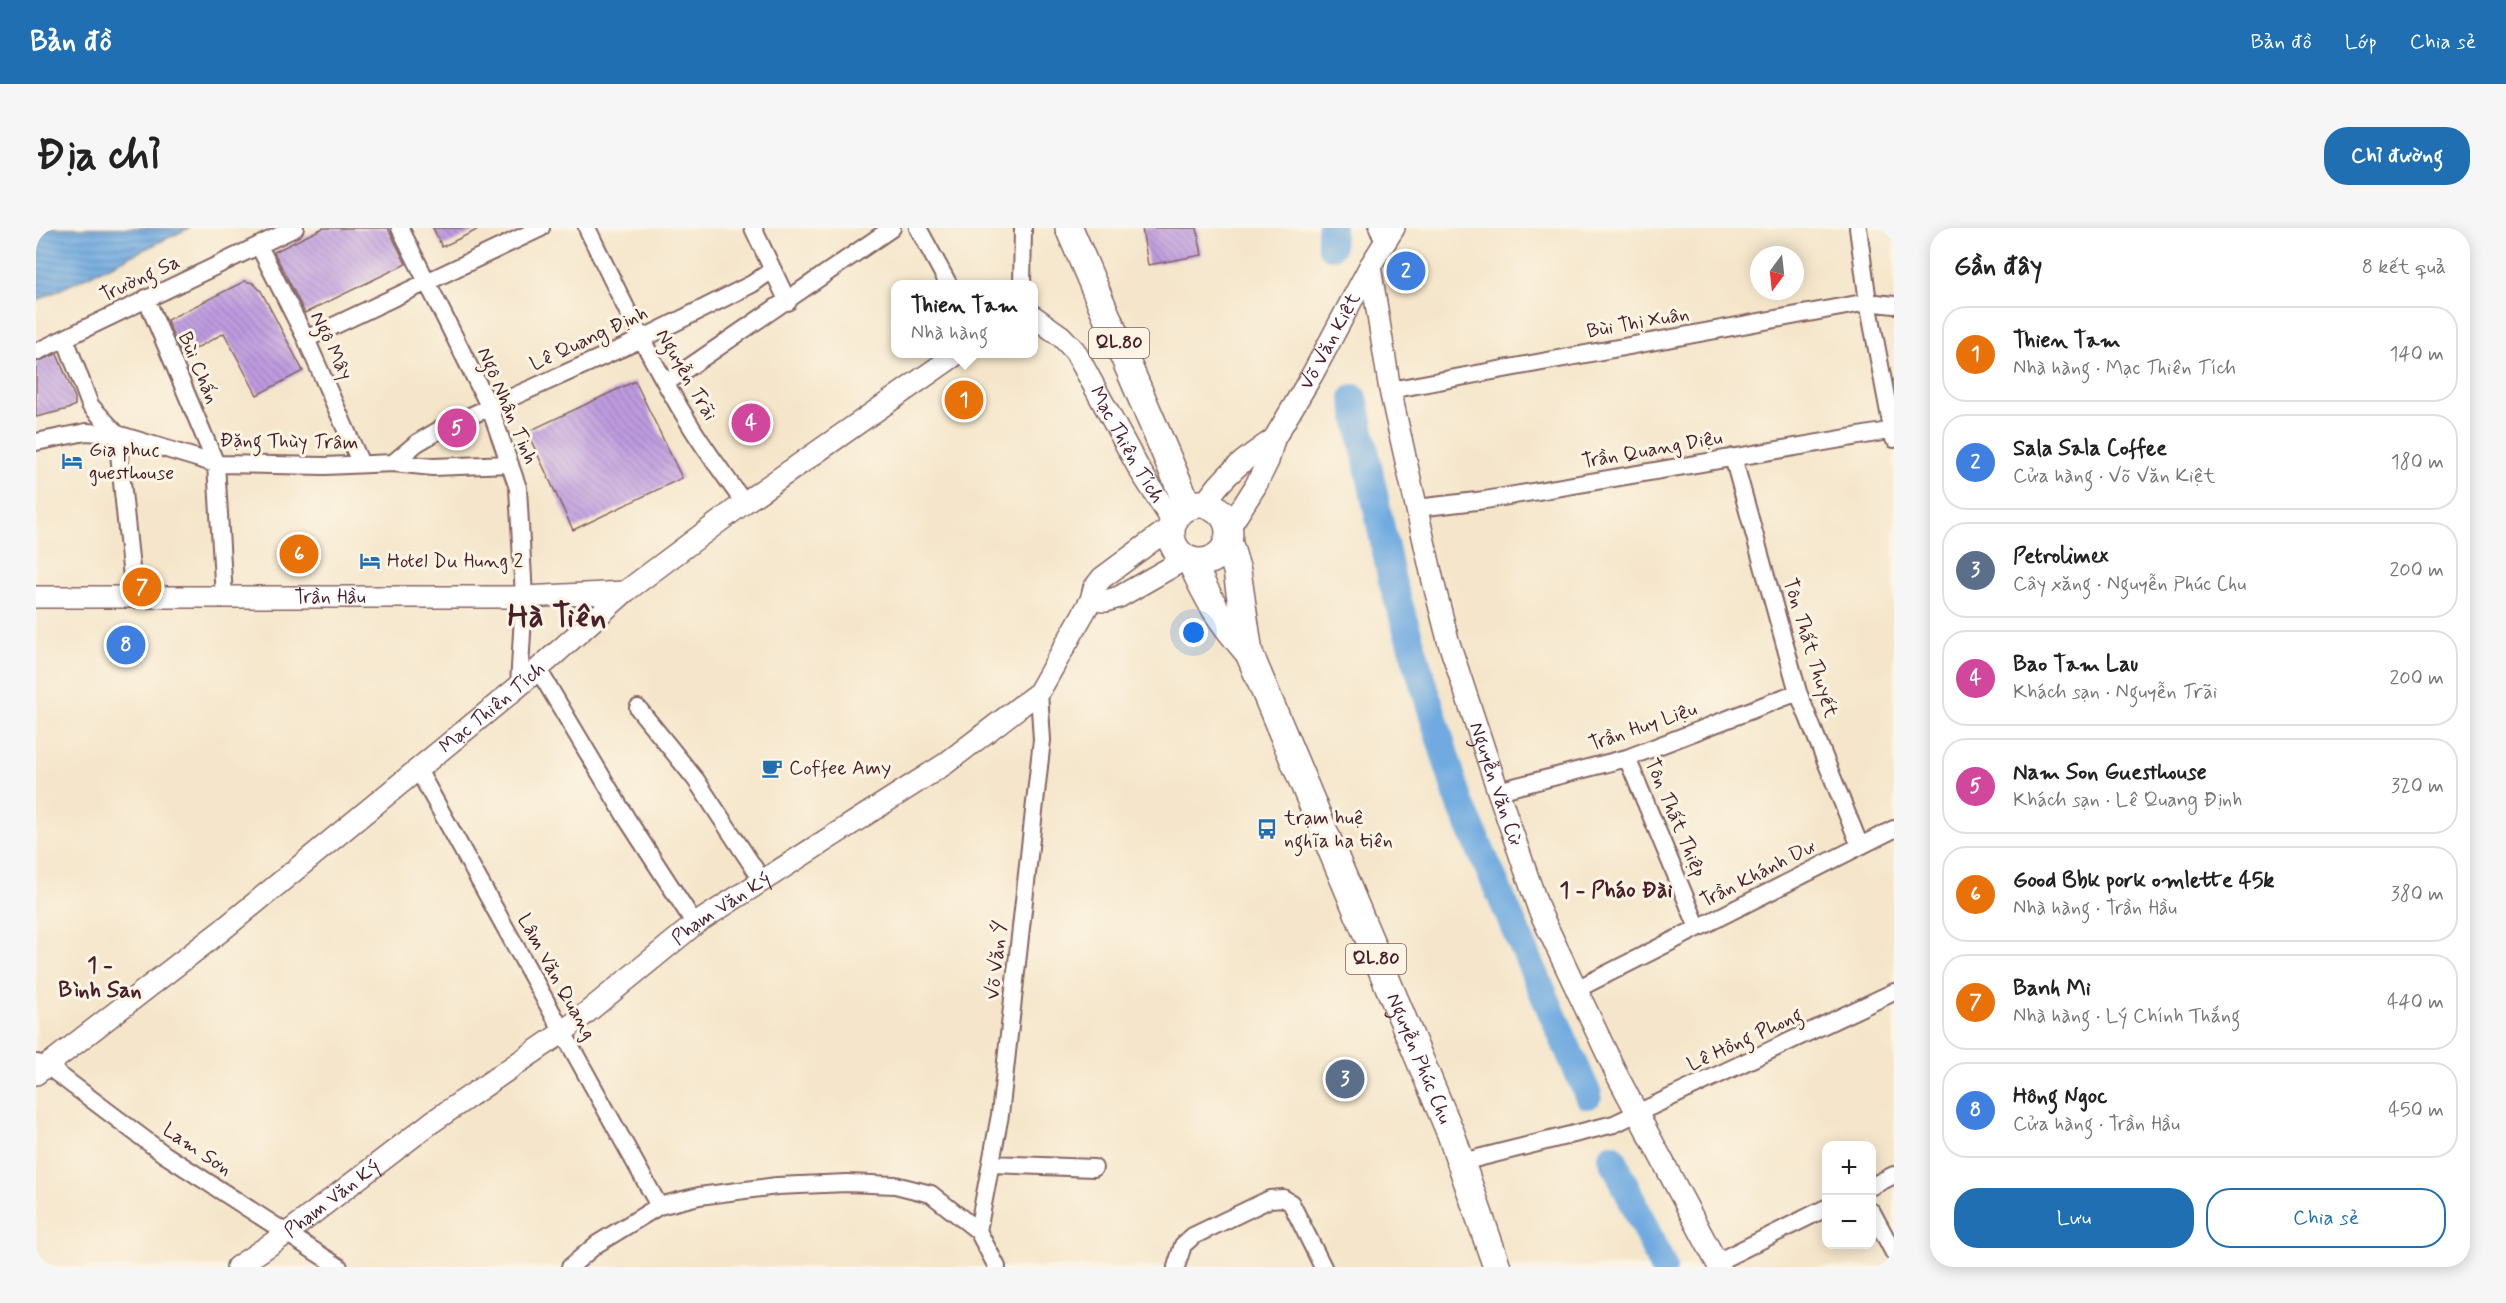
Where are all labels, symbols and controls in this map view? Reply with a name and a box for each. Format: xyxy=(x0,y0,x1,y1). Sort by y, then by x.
text: Bản đồ xyxy=(30,24,112,61)
text: Bản đồ xyxy=(2251,28,2312,56)
text: Lớp xyxy=(2345,28,2377,56)
text: Chia sẻ xyxy=(2410,28,2476,56)
button: Chỉ đường xyxy=(2324,127,2470,185)
text: Địa chỉ xyxy=(36,129,161,184)
north arrow xyxy=(1750,246,1804,300)
pin: 2 xyxy=(1386,248,1426,294)
street label: Trường Sa xyxy=(96,249,185,311)
text: Gần đây xyxy=(1954,250,2042,284)
text: 8 kết quả xyxy=(2362,254,2446,281)
popup xyxy=(891,280,1038,358)
street label: Võ Văn Kiệt xyxy=(1293,288,1367,395)
text: Thien Tam xyxy=(911,292,1018,320)
street label: Lê Quang Định xyxy=(526,300,653,379)
street label: Bùi Thị Xuân xyxy=(1585,301,1691,345)
street label: Ngô Mây xyxy=(302,307,359,386)
text: Nhà hàng xyxy=(911,320,988,347)
street label: Nguyễn Trãi xyxy=(647,324,723,427)
text: Thien Tam xyxy=(2013,327,2121,355)
street label: Bùi Chấn xyxy=(171,328,225,408)
road number: QL.80 xyxy=(1089,328,1149,358)
text: 1 xyxy=(1971,341,1980,368)
text: 140 m xyxy=(2390,341,2444,368)
street label: Ngô Nhân Tịnh xyxy=(468,343,544,469)
text: Nhà hàng · Mạc Thiên Tích xyxy=(2013,355,2236,382)
pin: 1 xyxy=(944,378,984,423)
street label: Mạc Thiên Tích xyxy=(1083,381,1171,508)
pin: 4 xyxy=(732,400,770,446)
pin: 5 xyxy=(438,406,476,450)
street label: Trần Quang Diệu xyxy=(1580,424,1724,476)
street label: Đặng Thùy Trâm xyxy=(219,427,359,459)
text: Sala Sala Coffee xyxy=(2013,435,2167,463)
place label: Gia phuc guesthouse xyxy=(89,437,174,487)
hotel icon: Gia phuc guesthouse xyxy=(60,449,84,473)
text: 2 xyxy=(1971,449,1980,476)
text: 180 m xyxy=(2391,449,2444,476)
text: Cửa hàng · Võ Văn Kiệt xyxy=(2013,463,2215,490)
pin: 6 xyxy=(280,532,318,576)
text: Petrolimex xyxy=(2013,543,2109,571)
place label: Hotel Du Hung 2 xyxy=(387,548,524,575)
hotel icon: Hotel Du Hung 2 xyxy=(358,549,382,573)
text: 3 xyxy=(1971,557,1980,584)
text: 200 m xyxy=(2389,557,2444,584)
pin: 7 xyxy=(122,564,162,610)
text: Cây xăng · Nguyễn Phúc Chu xyxy=(2013,571,2246,598)
street label: Tôn Thất Thuyết xyxy=(1776,575,1844,721)
street label: Trần Hầu xyxy=(294,584,366,611)
district label: Hà Tiên xyxy=(508,596,606,638)
your location xyxy=(1179,618,1208,647)
pin: 8 xyxy=(106,622,146,668)
text: Bao Tam Lau xyxy=(2013,651,2138,679)
street label: Mạc Thiên Tích xyxy=(433,656,551,760)
text: 4 xyxy=(1970,665,1981,692)
text: 200 m xyxy=(2389,665,2444,692)
text: Khách sạn · Nguyễn Trãi xyxy=(2013,679,2217,706)
street label: Trần Huy Liệu xyxy=(1585,696,1701,758)
street label: Nguyễn Văn Cừ xyxy=(1463,719,1529,849)
street label: Tôn Thất Thiệp xyxy=(1638,754,1712,882)
place label: Coffee Amy xyxy=(789,755,891,782)
cafe icon: Coffee Amy xyxy=(760,756,784,780)
text: Nam Son Guesthouse xyxy=(2013,759,2207,787)
text: 5 xyxy=(1970,773,1982,800)
text: 320 m xyxy=(2391,773,2444,800)
text: Khách sạn · Lê Quang Định xyxy=(2013,787,2243,814)
place label: trạm huệ nghĩa ha tiên xyxy=(1283,805,1393,857)
bus stop icon: trạm huệ nghĩa ha tiên xyxy=(1255,817,1279,841)
street label: Trần Khánh Dư xyxy=(1696,833,1820,915)
street label: Phạm Văn Ký xyxy=(666,865,776,951)
text: Good Bbk pork omlette 45k xyxy=(2013,867,2274,895)
district label: 1 - Pháo Đài xyxy=(1560,877,1672,905)
text: 6 xyxy=(1970,881,1981,908)
text: 380 m xyxy=(2391,881,2444,908)
text: Nhà hàng · Trần Hầu xyxy=(2013,895,2177,922)
street label: Lâm Văn Quang xyxy=(510,909,602,1045)
street label: Võ Văn Ý xyxy=(979,919,1015,1001)
road number: QL.80 xyxy=(1346,944,1406,974)
district label: 1 - Bình San xyxy=(58,952,142,1005)
text: Banh Mi xyxy=(2013,975,2091,1003)
street label: Nguyễn Phúc Chu xyxy=(1380,989,1459,1128)
text: 7 xyxy=(1969,989,1982,1016)
text: 440 m xyxy=(2387,989,2444,1016)
street label: Lê Hồng Phong xyxy=(1683,1001,1808,1080)
text: Nhà hàng · Lý Chính Thắng xyxy=(2013,1003,2240,1030)
pin: 3 xyxy=(1326,1056,1364,1102)
text: Hông Ngoc xyxy=(2013,1083,2107,1111)
text: 8 xyxy=(1970,1097,1981,1124)
text: 450 m xyxy=(2388,1097,2444,1124)
text: Cửa hàng · Trần Hầu xyxy=(2013,1111,2180,1138)
street label: Lam Sơn xyxy=(157,1117,237,1183)
map controls xyxy=(1822,1141,1876,1249)
button: + xyxy=(1822,1141,1876,1195)
street label: Phạm Văn Ký xyxy=(278,1153,386,1244)
button: Lưu xyxy=(1954,1188,2194,1248)
button: Chia sẻ xyxy=(2206,1188,2446,1248)
button: − xyxy=(1822,1195,1876,1249)

